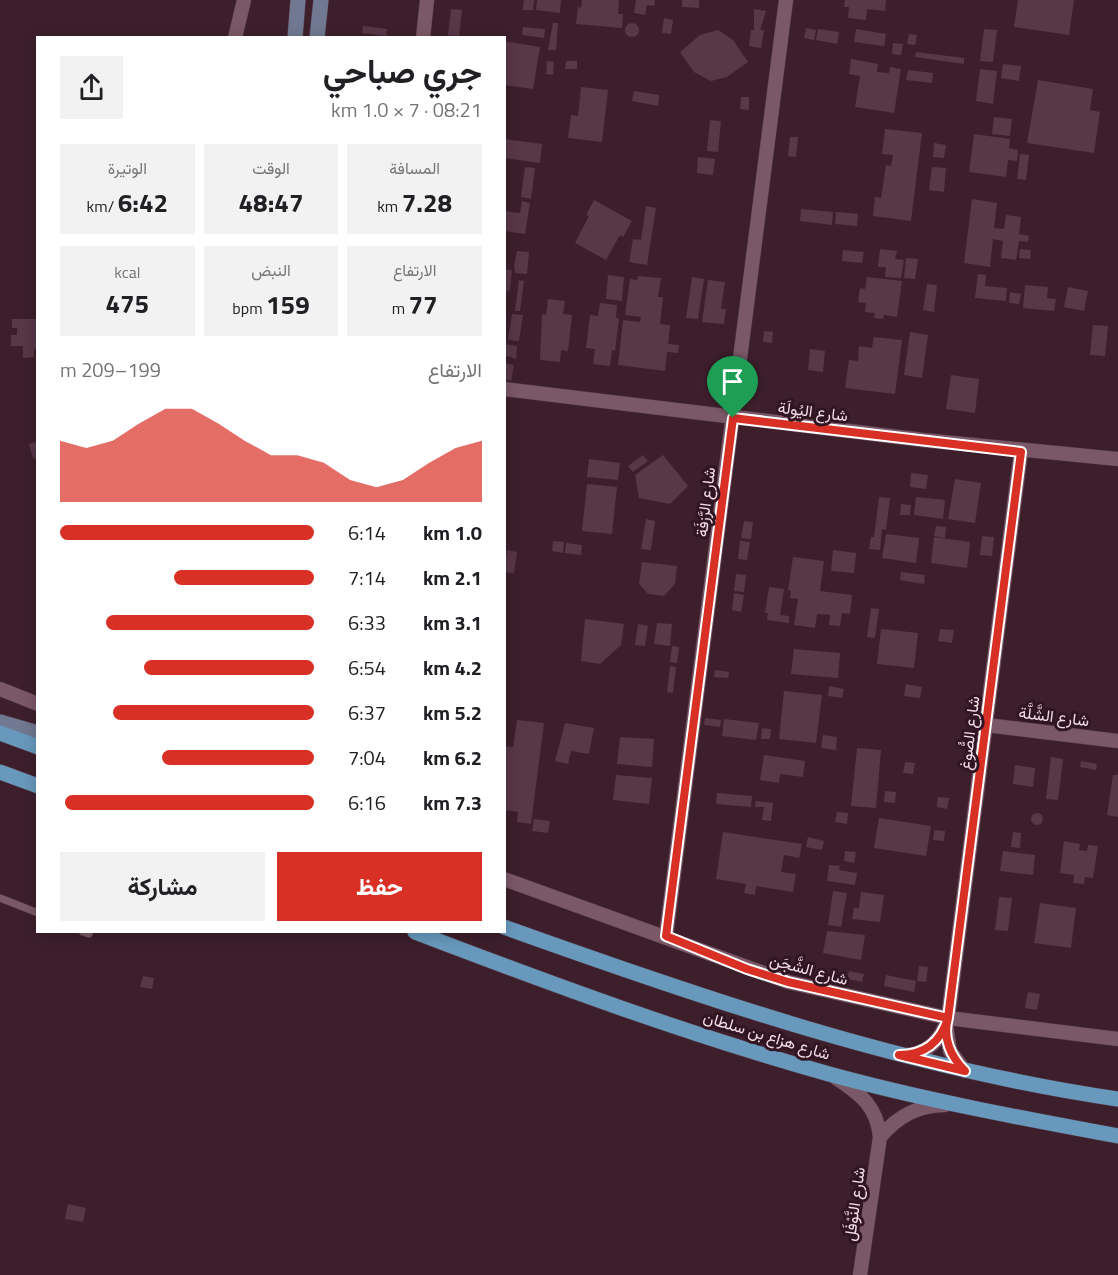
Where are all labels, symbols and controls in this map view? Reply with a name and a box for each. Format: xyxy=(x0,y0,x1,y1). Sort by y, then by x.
text: جري صباحي xyxy=(323,46,482,96)
button: share xyxy=(60,56,123,119)
text: 08:21 · 7 × 1.0 km xyxy=(331,94,482,125)
text: الوتيرة xyxy=(108,156,147,180)
text: الوقت xyxy=(252,156,290,180)
text: المسافة xyxy=(389,156,440,180)
text: 6:42 xyxy=(118,183,168,222)
text: 48:47 xyxy=(239,183,303,222)
text: 7.28 xyxy=(402,183,452,222)
text: /km xyxy=(87,194,118,218)
text: km xyxy=(377,194,402,218)
text: النبض xyxy=(251,258,291,282)
text: الارتفاع xyxy=(393,258,436,282)
text: kcal xyxy=(114,260,140,284)
text: 475 xyxy=(105,284,149,323)
text: 159 xyxy=(266,285,310,324)
text: 77 xyxy=(409,285,438,324)
text: bpm xyxy=(232,296,266,320)
text: m xyxy=(392,296,409,320)
text: 199–209 m xyxy=(60,354,161,385)
text: الارتفاع xyxy=(428,354,482,385)
pin xyxy=(707,356,758,418)
icon: arrive xyxy=(716,365,749,398)
street label: شارع اليُولَة xyxy=(776,395,850,427)
street label: شارع الرَّزفَة xyxy=(689,466,721,538)
text: 6:14 xyxy=(348,517,386,548)
text: 1.0 km xyxy=(423,517,482,548)
text: 7:14 xyxy=(348,562,386,593)
text: 2.1 km xyxy=(423,562,482,593)
text: 6:33 xyxy=(348,607,386,638)
text: 3.1 km xyxy=(423,607,482,638)
text: 6:54 xyxy=(348,652,386,683)
text: 4.2 km xyxy=(423,652,482,683)
street label: شارع الصُّوغ xyxy=(953,694,985,772)
text: 6:37 xyxy=(348,697,386,728)
text: 5.2 km xyxy=(423,697,482,728)
street label: شارع الشَّلَّة xyxy=(1017,700,1091,732)
text: 7:04 xyxy=(348,742,386,773)
text: 6.2 km xyxy=(423,742,482,773)
text: 6:16 xyxy=(348,787,386,818)
text: 7.3 km xyxy=(423,787,482,818)
button: مشاركة xyxy=(60,852,265,921)
button: حفظ xyxy=(277,852,482,921)
street label: شارع الشَّجَن xyxy=(767,947,851,991)
street label: شارع هزاع بن سلطان xyxy=(701,1004,833,1066)
street label: شارع النَّوْفَل xyxy=(837,1165,871,1243)

